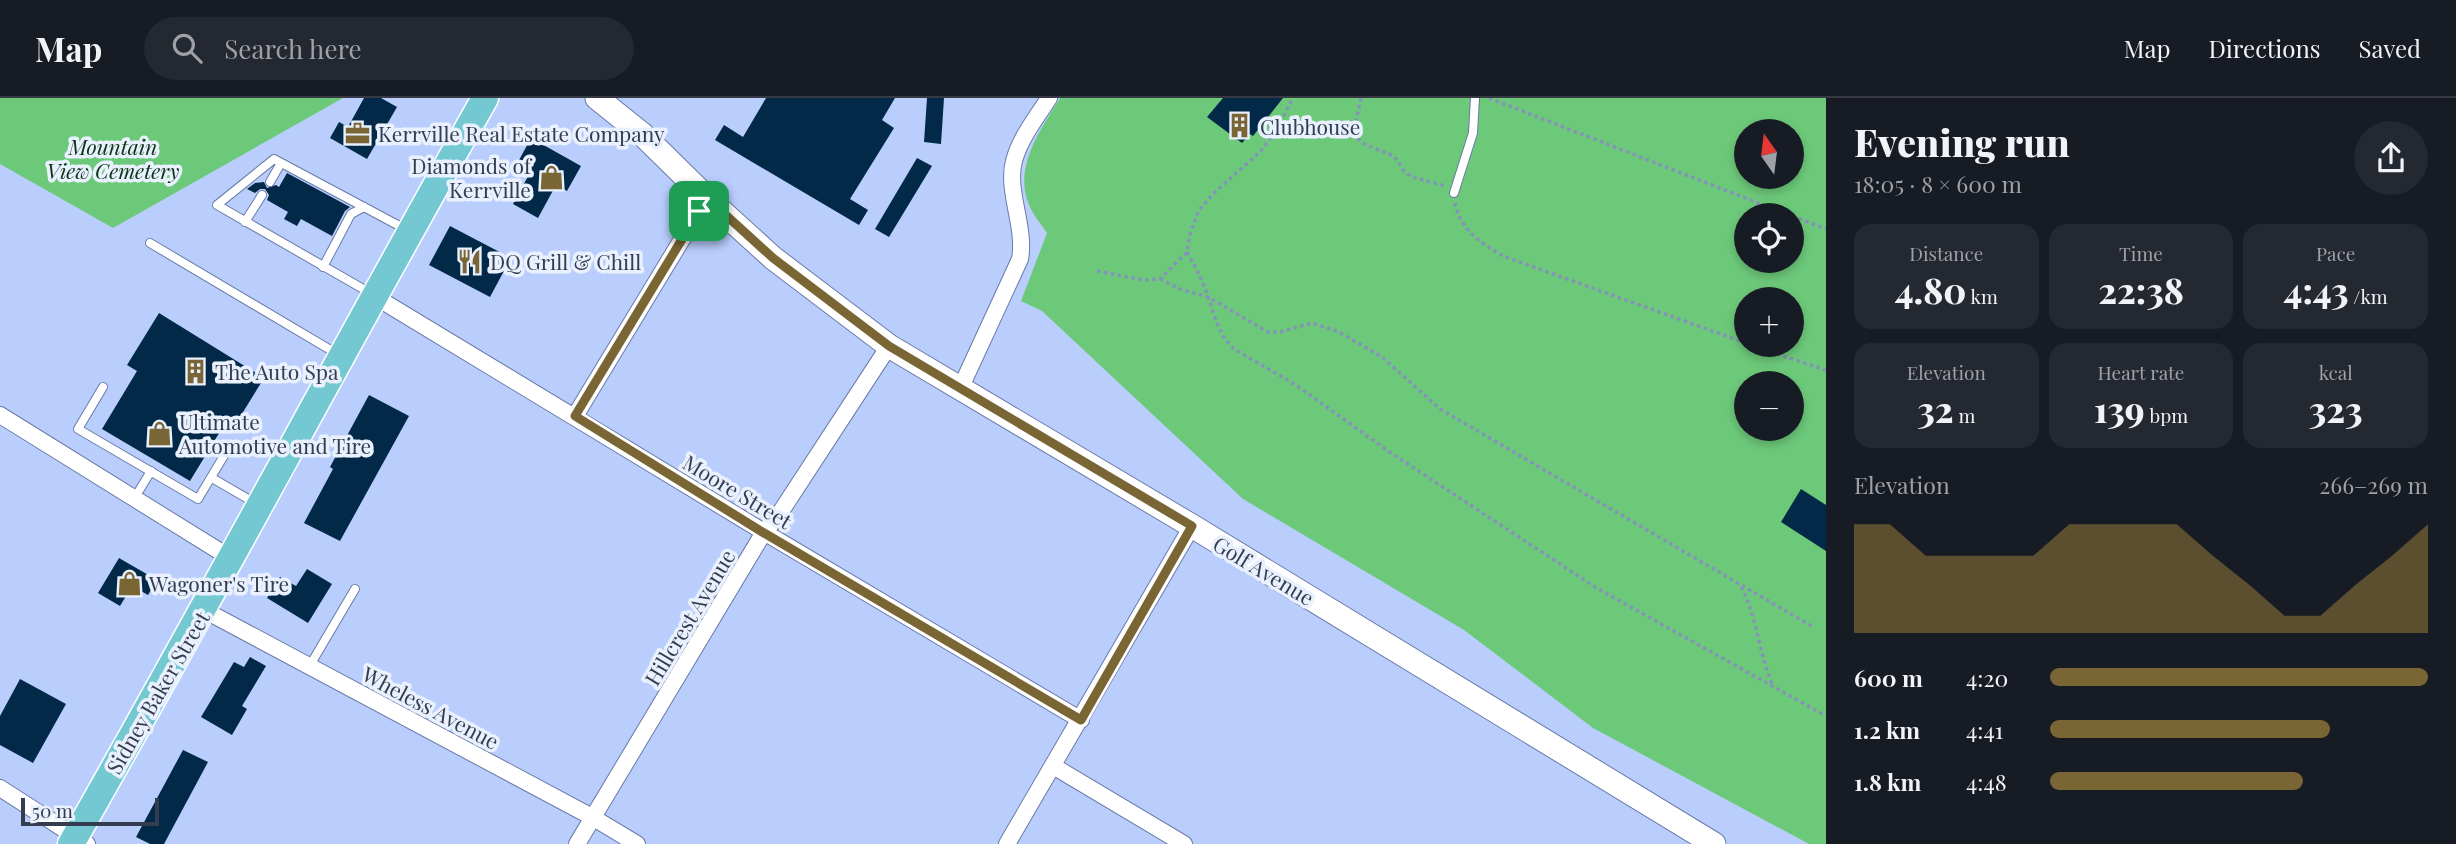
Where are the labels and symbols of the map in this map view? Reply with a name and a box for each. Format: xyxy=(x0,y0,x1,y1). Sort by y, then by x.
building icon: Clubhouse xyxy=(1226,112,1254,140)
place label: Clubhouse xyxy=(1260,112,1360,140)
office icon: Kerrville Real Estate Company xyxy=(344,119,372,147)
place label: Kerrville Real Estate Company xyxy=(378,119,665,147)
north arrow xyxy=(1734,119,1804,189)
park label: Mountain View Cemetery xyxy=(47,132,179,184)
place label: Diamonds of Kerrville xyxy=(411,151,533,203)
shop icon: Diamonds of Kerrville xyxy=(537,163,565,191)
pin xyxy=(669,181,729,241)
restaurant icon: DQ Grill & Chill xyxy=(456,247,484,275)
place label: DQ Grill & Chill xyxy=(490,247,641,275)
building icon: The Auto Spa xyxy=(181,357,209,385)
place label: The Auto Spa xyxy=(215,357,339,385)
place label: Ultimate Automotive and Tire xyxy=(178,407,371,459)
shop icon: Ultimate Automotive and Tire xyxy=(145,419,173,447)
street label: Moore Street xyxy=(678,448,798,535)
street label: Golf Avenue xyxy=(1208,529,1320,611)
street label: Hillcrest Avenue xyxy=(637,544,741,690)
shop icon: Wagoner's Tire xyxy=(115,569,143,597)
place label: Wagoner's Tire xyxy=(148,569,289,597)
street label: Sidney Baker Street xyxy=(99,605,215,778)
street label: Wheless Avenue xyxy=(357,659,504,755)
scale bar xyxy=(21,795,159,827)

